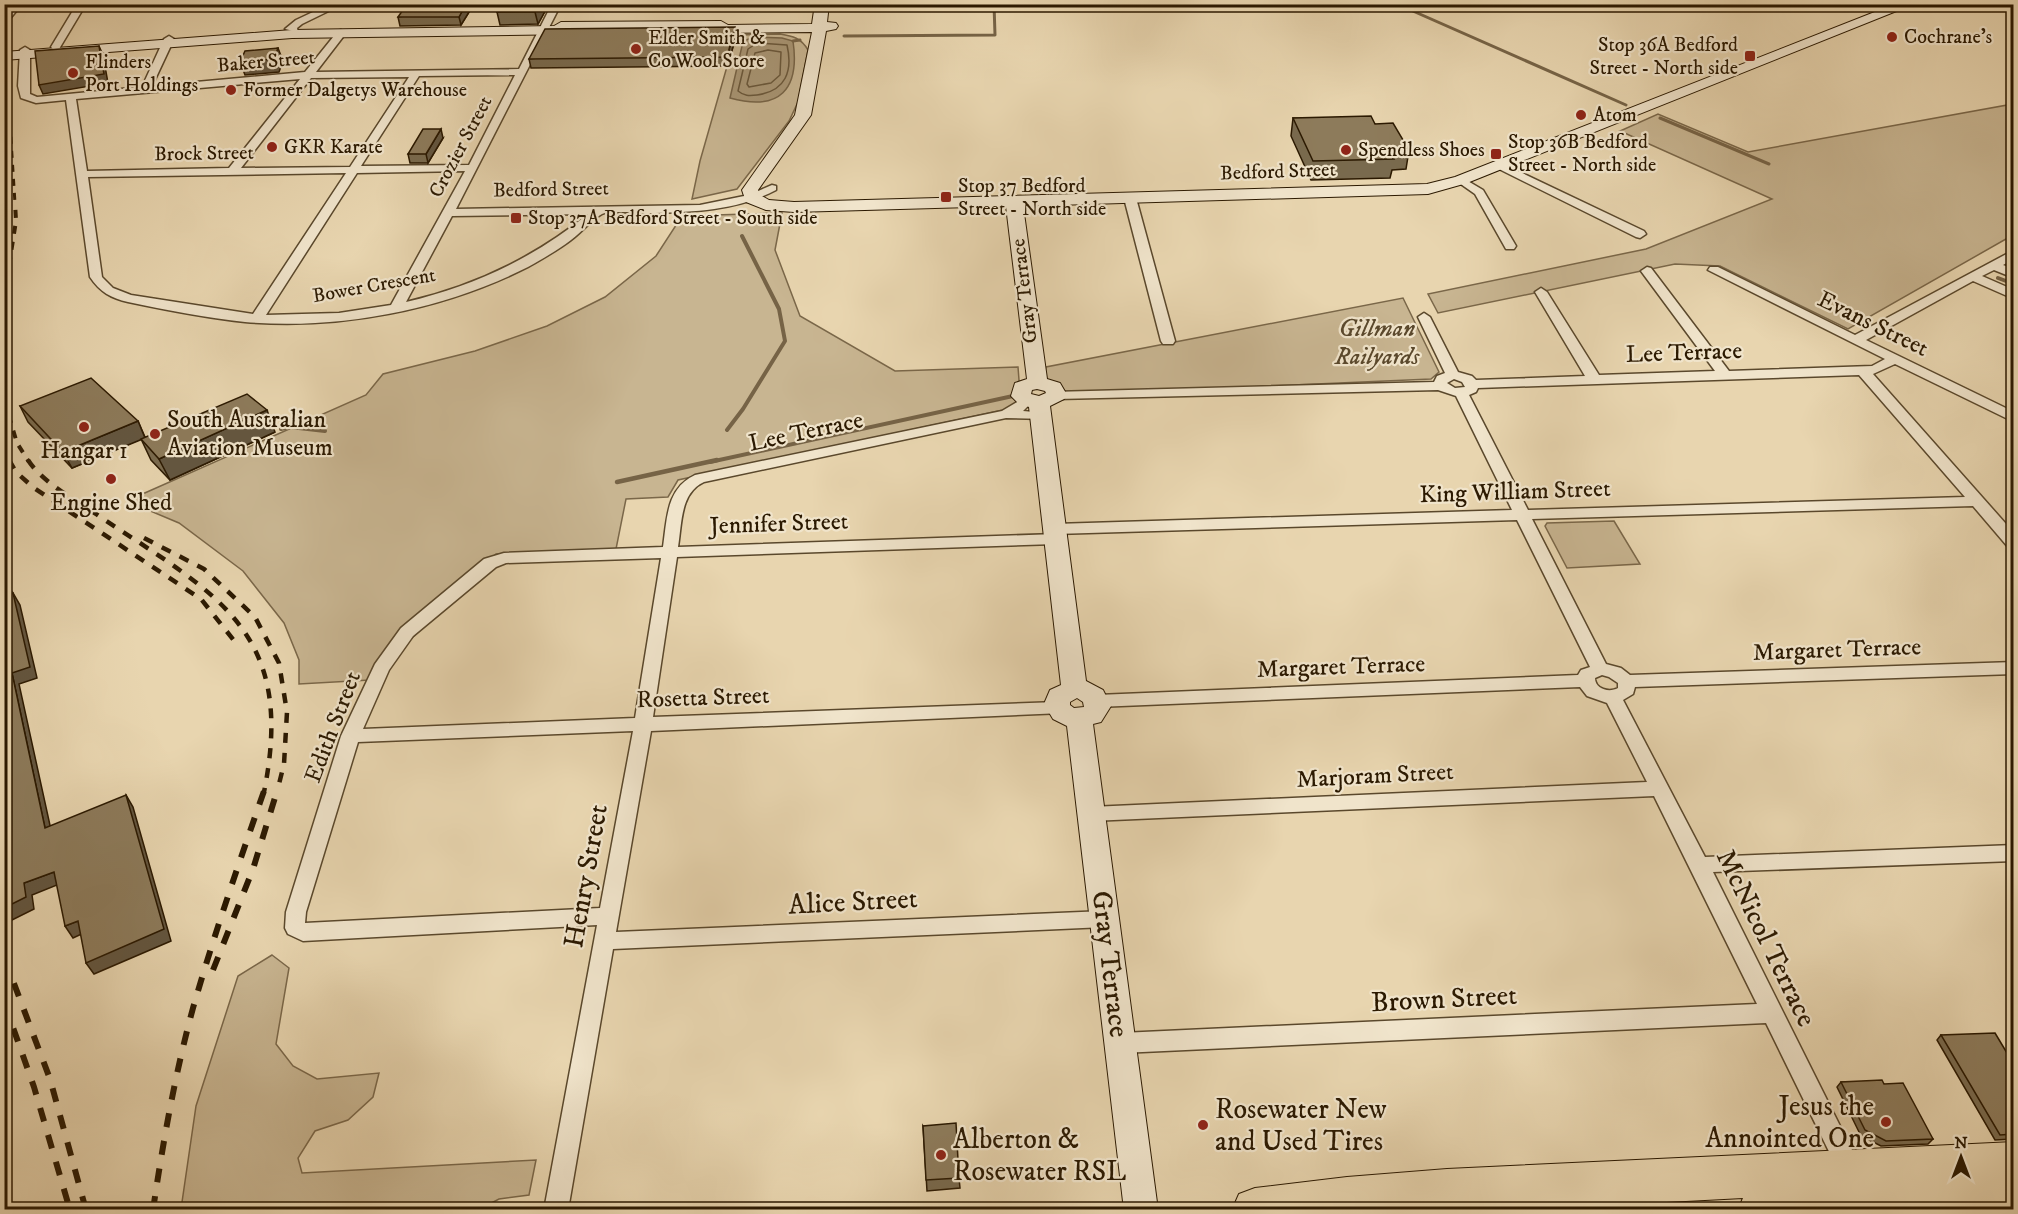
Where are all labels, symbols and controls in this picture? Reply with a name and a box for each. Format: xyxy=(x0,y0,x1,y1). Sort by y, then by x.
place label: Cochrane's xyxy=(1904,25,1993,50)
place label: Elder Smith & Co Wool Store xyxy=(648,26,765,74)
marker: Cochrane's xyxy=(1885,30,1899,44)
place label: Stop 36A Bedford Street - North side xyxy=(1590,33,1738,81)
marker: Elder Smith & Co Wool Store xyxy=(629,42,643,56)
street label: Baker Street xyxy=(216,45,316,79)
marker: Stop 36A Bedford Street - North side xyxy=(1743,49,1757,63)
place label: Flinders Port Holdings xyxy=(85,50,198,98)
marker: Flinders Port Holdings xyxy=(66,66,80,80)
place label: Former Dalgetys Warehouse xyxy=(243,78,467,103)
marker: Former Dalgetys Warehouse xyxy=(224,83,238,97)
street label: Crozier Street xyxy=(424,92,498,202)
place label: Atom xyxy=(1593,103,1637,128)
marker: Atom xyxy=(1574,108,1588,122)
place label: Stop 36B Bedford Street - North side xyxy=(1508,130,1656,178)
place label: GKR Karate xyxy=(284,135,383,160)
place label: Spendless Shoes xyxy=(1358,138,1485,163)
marker: GKR Karate xyxy=(265,140,279,154)
street label: Brock Street xyxy=(154,141,254,167)
marker: Spendless Shoes xyxy=(1339,143,1353,157)
marker: Stop 36B Bedford Street - North side xyxy=(1489,147,1503,161)
street label: Bedford Street xyxy=(1220,157,1336,187)
place label: Stop 37 Bedford Street - North side xyxy=(958,174,1106,222)
street label: Bedford Street xyxy=(493,176,609,204)
marker: Stop 37 Bedford Street - North side xyxy=(939,190,953,204)
place label: Stop 37A Bedford Street - South side xyxy=(528,206,818,231)
marker: Stop 37A Bedford Street - South side xyxy=(509,211,523,225)
street label: Gray Terrace xyxy=(1006,237,1044,345)
street label: Bower Crescent xyxy=(311,263,437,309)
street label: Evans Street xyxy=(1813,284,1934,364)
park label: Gillman Railyards xyxy=(1334,314,1420,372)
street label: Lee Terrace xyxy=(1625,336,1743,370)
place label: South Australian Aviation Museum xyxy=(167,405,333,463)
street label: Lee Terrace xyxy=(746,405,866,459)
marker: Hangar 1 xyxy=(77,420,91,434)
marker: South Australian Aviation Museum xyxy=(148,427,162,441)
place label: Hangar 1 xyxy=(40,436,128,466)
marker: Engine Shed xyxy=(104,472,118,486)
street label: King William Street xyxy=(1419,474,1611,510)
place label: Engine Shed xyxy=(50,488,172,518)
street label: Jennifer Street xyxy=(707,507,849,541)
street label: Margaret Terrace xyxy=(1752,632,1922,668)
street label: Margaret Terrace xyxy=(1256,649,1426,685)
street label: Edith Street xyxy=(298,667,368,787)
street label: Rosetta Street xyxy=(636,681,770,715)
street label: Marjoram Street xyxy=(1296,757,1455,795)
street label: Henry Street xyxy=(556,801,616,951)
street label: McNicol Terrace xyxy=(1708,844,1824,1032)
street label: Alice Street xyxy=(788,881,919,923)
street label: Gray Terrace xyxy=(1084,889,1136,1039)
street label: Brown Street xyxy=(1370,978,1518,1020)
place label: Jesus the Annointed One xyxy=(1705,1089,1874,1156)
place label: Rosewater New and Used Tires xyxy=(1215,1092,1387,1159)
marker: Jesus the Annointed One xyxy=(1879,1115,1893,1129)
marker: Rosewater New and Used Tires xyxy=(1196,1118,1210,1132)
place label: Alberton & Rosewater RSL xyxy=(953,1122,1126,1189)
north arrow xyxy=(1931,1127,1991,1187)
text: N xyxy=(1954,1133,1968,1153)
marker: Alberton & Rosewater RSL xyxy=(934,1148,948,1162)

